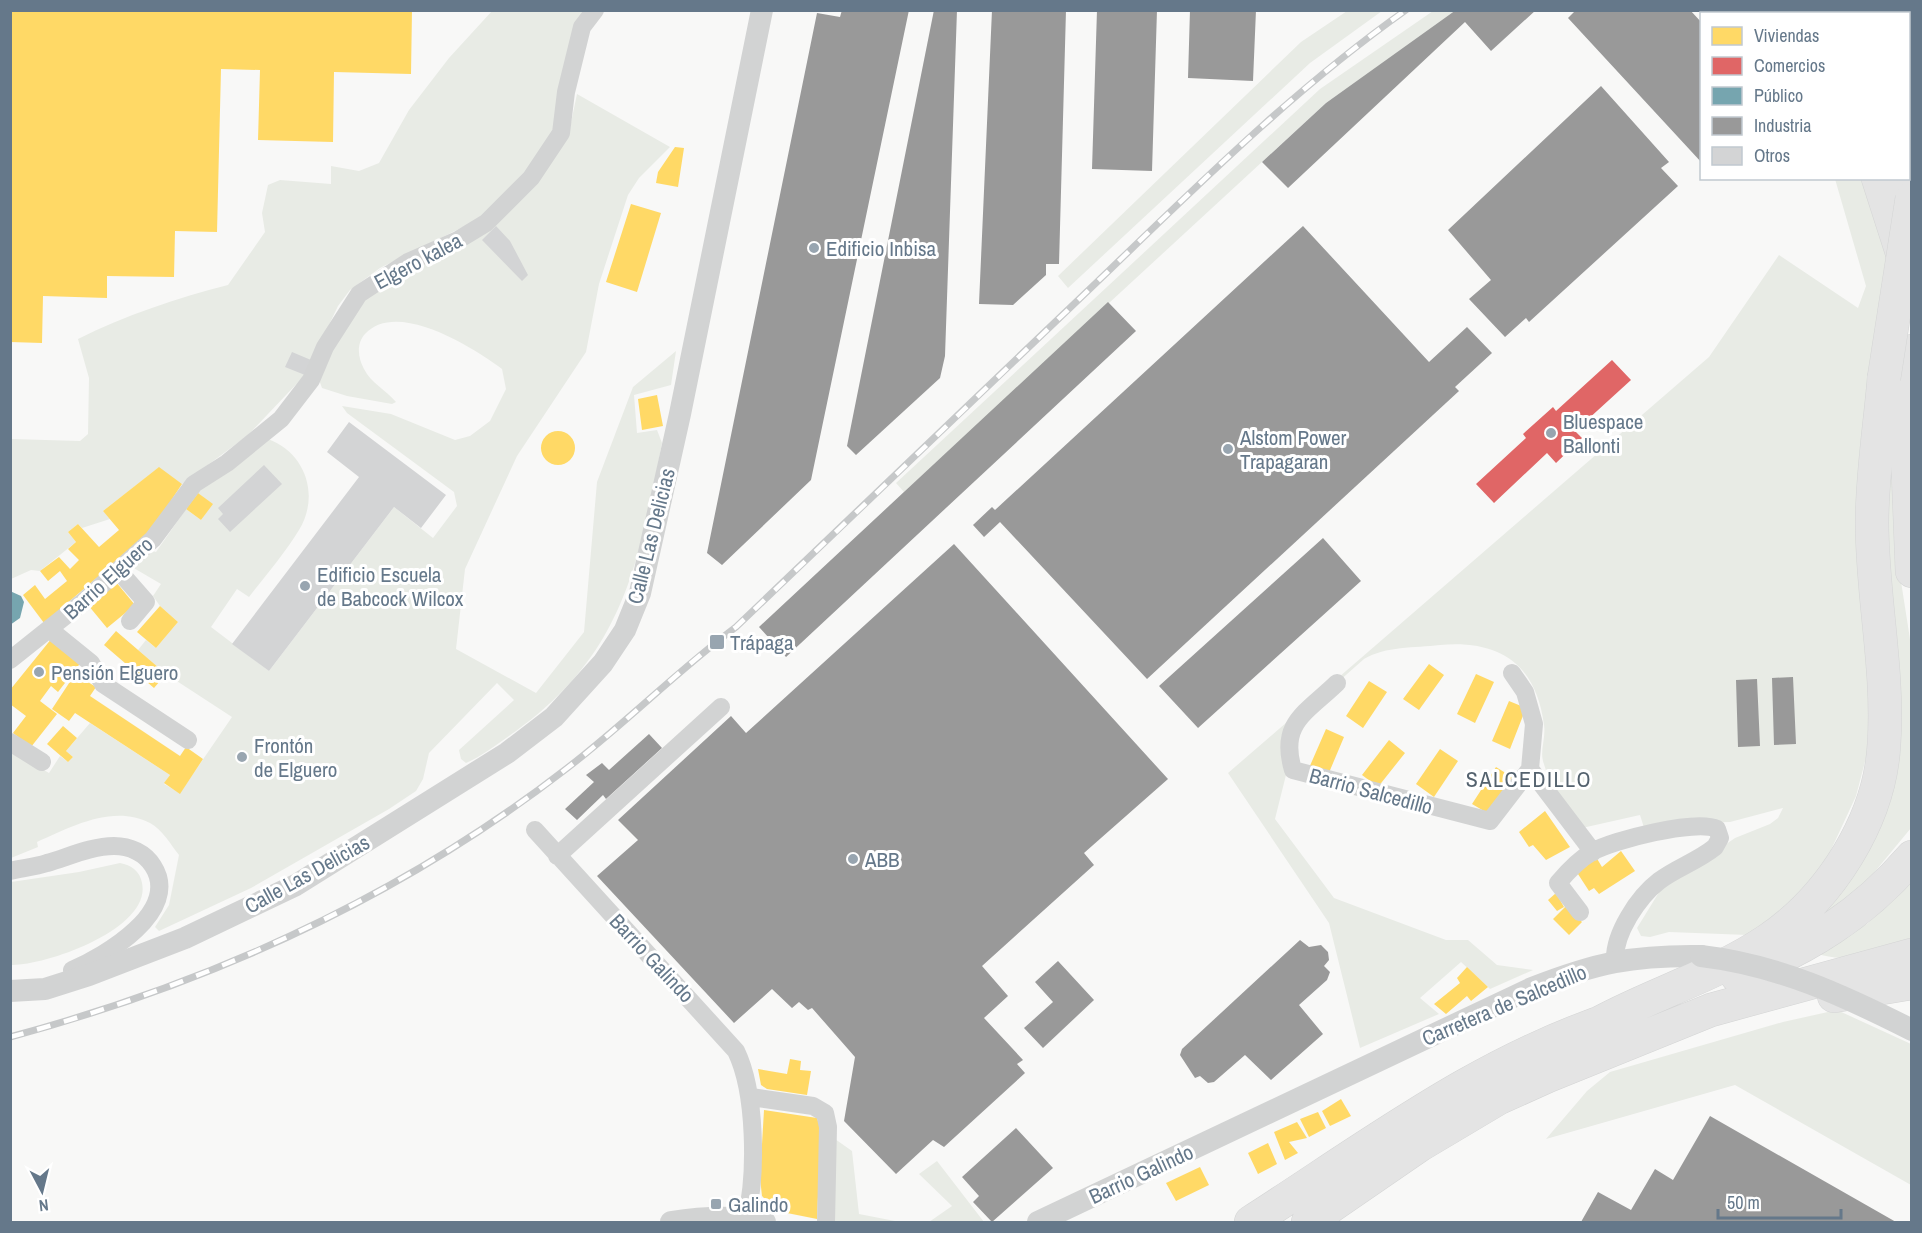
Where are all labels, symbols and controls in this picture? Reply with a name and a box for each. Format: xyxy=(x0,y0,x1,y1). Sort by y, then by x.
legend xyxy=(1700,12,1910,180)
text: Viviendas xyxy=(1754,23,1819,48)
text: Comercios xyxy=(1754,53,1825,78)
text: Público xyxy=(1754,83,1803,108)
text: Industria xyxy=(1754,113,1811,138)
text: Otros xyxy=(1754,143,1790,168)
street label: Elgero kalea xyxy=(369,226,467,296)
place label: Edificio Inbisa xyxy=(826,234,937,263)
marker: Edificio Inbisa xyxy=(807,241,821,255)
place label: Bluespace Ballonti xyxy=(1563,407,1643,460)
place label: Alstom Power Trapagaran xyxy=(1239,423,1346,476)
marker: Bluespace Ballonti xyxy=(1544,426,1558,440)
marker: Alstom Power Trapagaran xyxy=(1221,442,1235,456)
street label: Calle Las Delicias xyxy=(620,465,682,607)
street label: Barrio Elguero xyxy=(57,530,159,626)
place label: Edificio Escuela de Babcock Wilcox xyxy=(317,560,464,613)
marker: Edificio Escuela de Babcock Wilcox xyxy=(298,579,312,593)
place label: Trápaga xyxy=(730,628,794,657)
marker: Trápaga xyxy=(708,633,726,651)
place label: Pensión Elguero xyxy=(51,658,178,687)
marker: Pensión Elguero xyxy=(32,665,46,679)
place label: Frontón de Elguero xyxy=(254,731,337,784)
marker: Frontón de Elguero xyxy=(235,750,249,764)
street label: Barrio Salcedillo xyxy=(1306,761,1436,821)
district label: SALCEDILLO xyxy=(1466,764,1592,794)
street label: Calle Las Delicias xyxy=(239,828,375,920)
place label: ABB xyxy=(864,845,899,874)
marker: ABB xyxy=(846,852,860,866)
street label: Barrio Galindo xyxy=(603,907,701,1009)
street label: Carretera de Salcedillo xyxy=(1417,957,1591,1053)
street label: Barrio Galindo xyxy=(1084,1137,1198,1211)
north arrow xyxy=(12,1161,72,1221)
scale bar xyxy=(1718,1182,1841,1220)
place label: Galindo xyxy=(728,1190,788,1219)
text: 50 m xyxy=(1727,1190,1760,1215)
text: N xyxy=(38,1194,50,1217)
marker: Galindo xyxy=(709,1197,723,1211)

